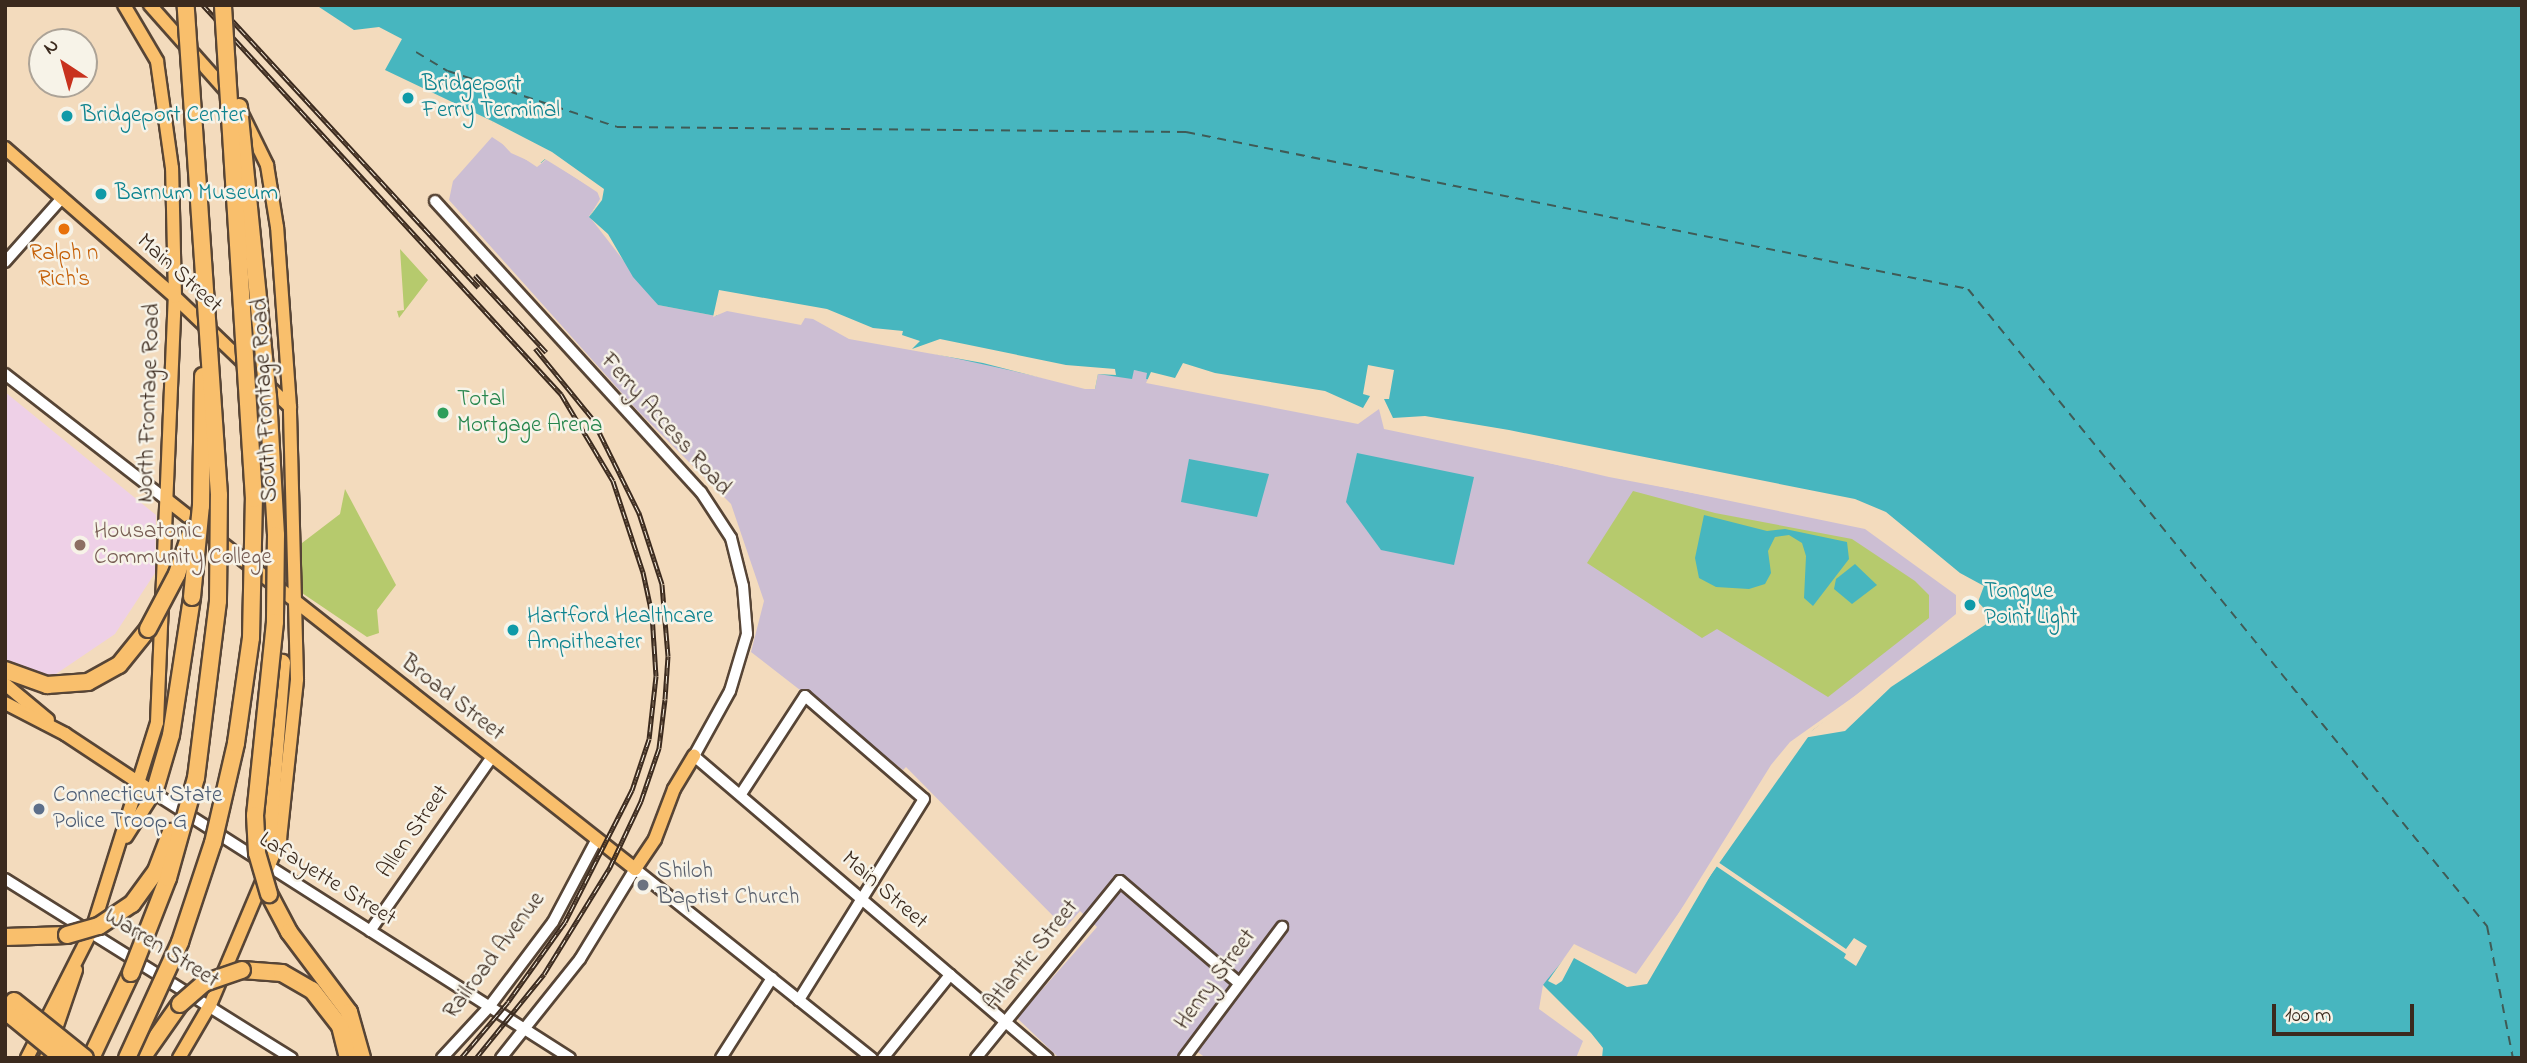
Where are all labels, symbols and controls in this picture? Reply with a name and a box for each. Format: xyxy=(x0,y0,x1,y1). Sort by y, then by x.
north arrow xyxy=(28,28,98,98)
text: N xyxy=(38,33,65,62)
place label: Bridgeport Ferry Terminal xyxy=(422,71,560,125)
marker: Bridgeport Ferry Terminal xyxy=(400,90,416,106)
place label: Bridgeport Center xyxy=(81,102,246,130)
marker: Bridgeport Center xyxy=(59,108,75,124)
place label: Barnum Museum xyxy=(115,180,278,208)
marker: Barnum Museum xyxy=(93,186,109,202)
marker: Ralph n Rich's xyxy=(56,221,72,237)
street label: Main Street xyxy=(131,228,227,320)
place label: Ralph n Rich's xyxy=(30,240,98,294)
street label: South Frontage Road xyxy=(247,297,285,503)
street label: North Frontage Road xyxy=(133,303,167,503)
street label: Ferry Access Road xyxy=(594,348,736,502)
place label: Total Mortgage Arena xyxy=(457,386,602,440)
marker: Total Mortgage Arena xyxy=(435,405,451,421)
place label: Housatonic Community College xyxy=(94,518,272,572)
marker: Housatonic Community College xyxy=(72,537,88,553)
place label: Tongue Point Light xyxy=(1984,578,2078,632)
marker: Tongue Point Light xyxy=(1962,597,1978,613)
place label: Hartford Healthcare Ampitheater xyxy=(527,603,713,657)
marker: Hartford Healthcare Ampitheater xyxy=(505,622,521,638)
street label: Broad Street xyxy=(395,650,509,748)
street label: Allen Street xyxy=(372,780,456,884)
place label: Connecticut State Police Troop G xyxy=(53,782,222,836)
marker: Connecticut State Police Troop G xyxy=(31,801,47,817)
street label: Lafayette Street xyxy=(253,827,401,933)
street label: Main Street xyxy=(835,846,933,936)
place label: Shiloh Baptist Church xyxy=(657,858,799,912)
marker: Shiloh Baptist Church xyxy=(635,877,651,893)
street label: Railroad Avenue xyxy=(438,887,552,1025)
street label: Atlantic Street xyxy=(979,895,1085,1017)
street label: Warren Street xyxy=(99,903,223,995)
street label: Henry Street xyxy=(1169,924,1263,1036)
scale bar xyxy=(2275,990,2417,1034)
text: 100 m xyxy=(2285,1001,2331,1031)

